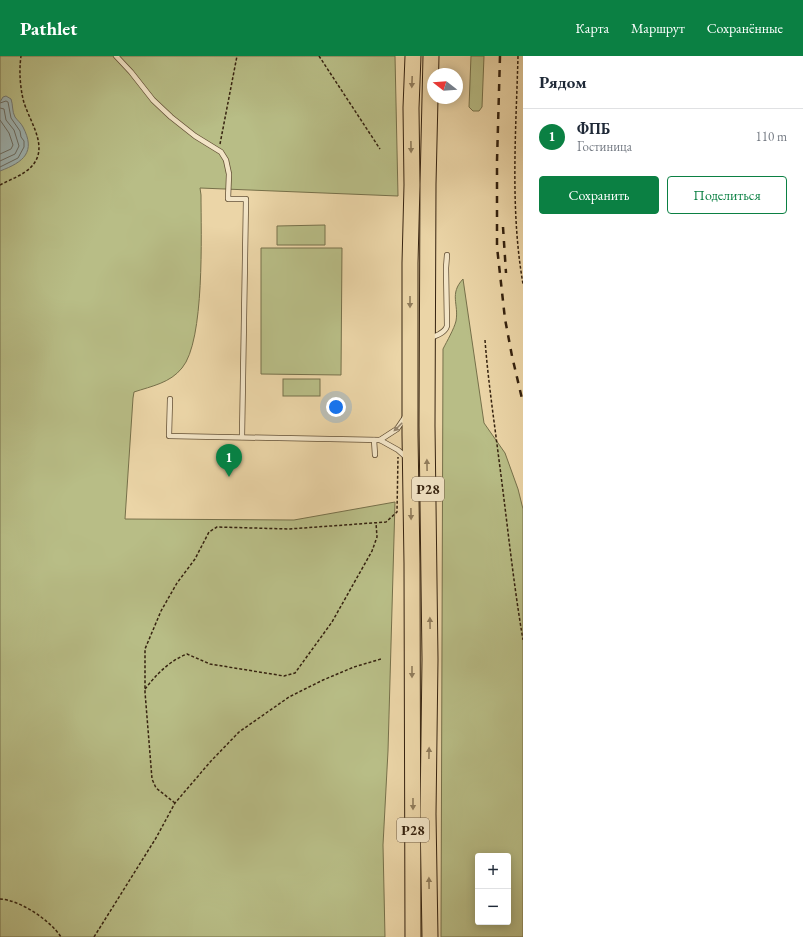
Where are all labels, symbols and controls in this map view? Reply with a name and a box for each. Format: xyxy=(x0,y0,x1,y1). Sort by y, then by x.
text: Pathlet xyxy=(20,16,77,41)
text: Карта xyxy=(576,19,609,37)
text: Маршрут xyxy=(631,19,685,37)
text: Сохранённые xyxy=(707,19,783,37)
north arrow xyxy=(427,68,463,104)
text: Рядом xyxy=(539,71,587,93)
one-way arrow xyxy=(409,76,415,89)
text: ФПБ xyxy=(577,119,610,138)
text: 1 xyxy=(549,128,555,145)
text: 110 m xyxy=(756,128,787,145)
text: Гостиница xyxy=(577,138,632,155)
one-way arrow xyxy=(408,141,414,154)
button: Сохранить xyxy=(539,176,659,214)
button: Поделиться xyxy=(667,176,787,214)
one-way arrow xyxy=(407,296,413,309)
your location xyxy=(326,397,346,417)
one-way arrow xyxy=(393,422,402,432)
pin: 1 xyxy=(216,444,242,477)
one-way arrow xyxy=(424,458,430,471)
road number: Р28 xyxy=(412,477,444,501)
one-way arrow xyxy=(408,508,415,520)
one-way arrow xyxy=(426,617,433,629)
one-way arrow xyxy=(409,666,415,679)
one-way arrow xyxy=(426,746,432,759)
one-way arrow xyxy=(410,798,416,811)
road number: Р28 xyxy=(397,818,429,842)
map controls xyxy=(475,853,511,925)
button: + xyxy=(475,853,511,889)
one-way arrow xyxy=(426,876,432,889)
button: − xyxy=(475,889,511,925)

